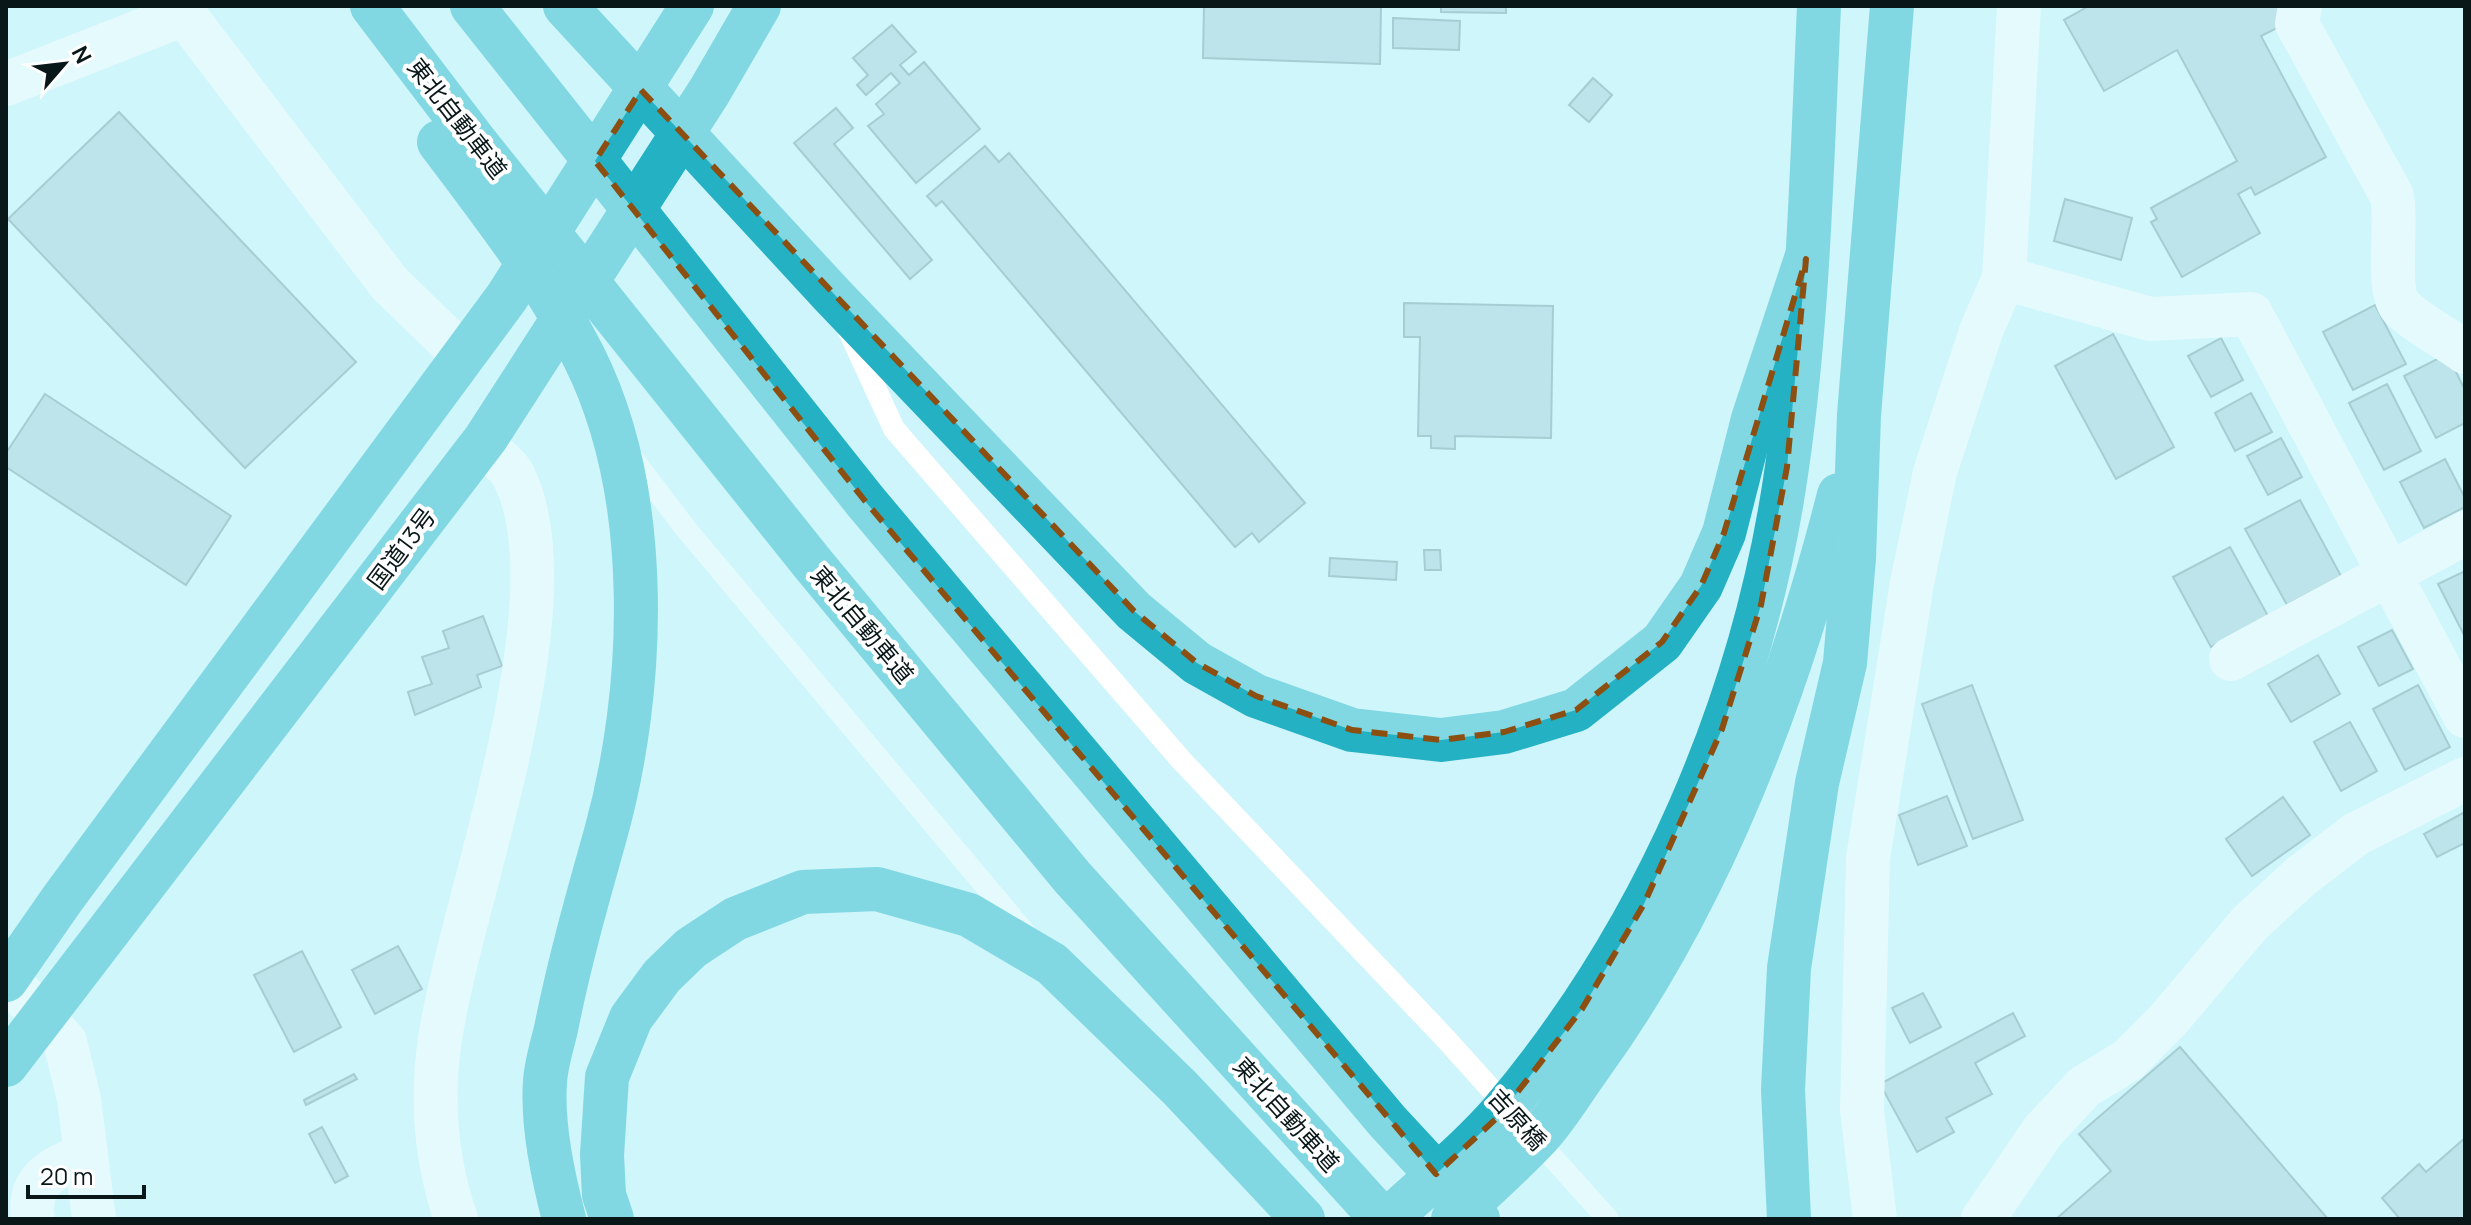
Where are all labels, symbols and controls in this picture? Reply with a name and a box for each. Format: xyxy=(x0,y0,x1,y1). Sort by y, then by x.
north arrow xyxy=(24,24,104,104)
text: N xyxy=(65,41,99,69)
street label: 東北自動車道 xyxy=(401,51,515,185)
street label: 国道13号 xyxy=(359,500,443,596)
street label: 東北自動車道 xyxy=(804,558,922,690)
street label: 東北自動車道 xyxy=(1227,1049,1347,1179)
street label: 吉原橋 xyxy=(1482,1081,1554,1157)
scale bar xyxy=(28,1149,144,1199)
text: 20 m xyxy=(40,1159,93,1192)

